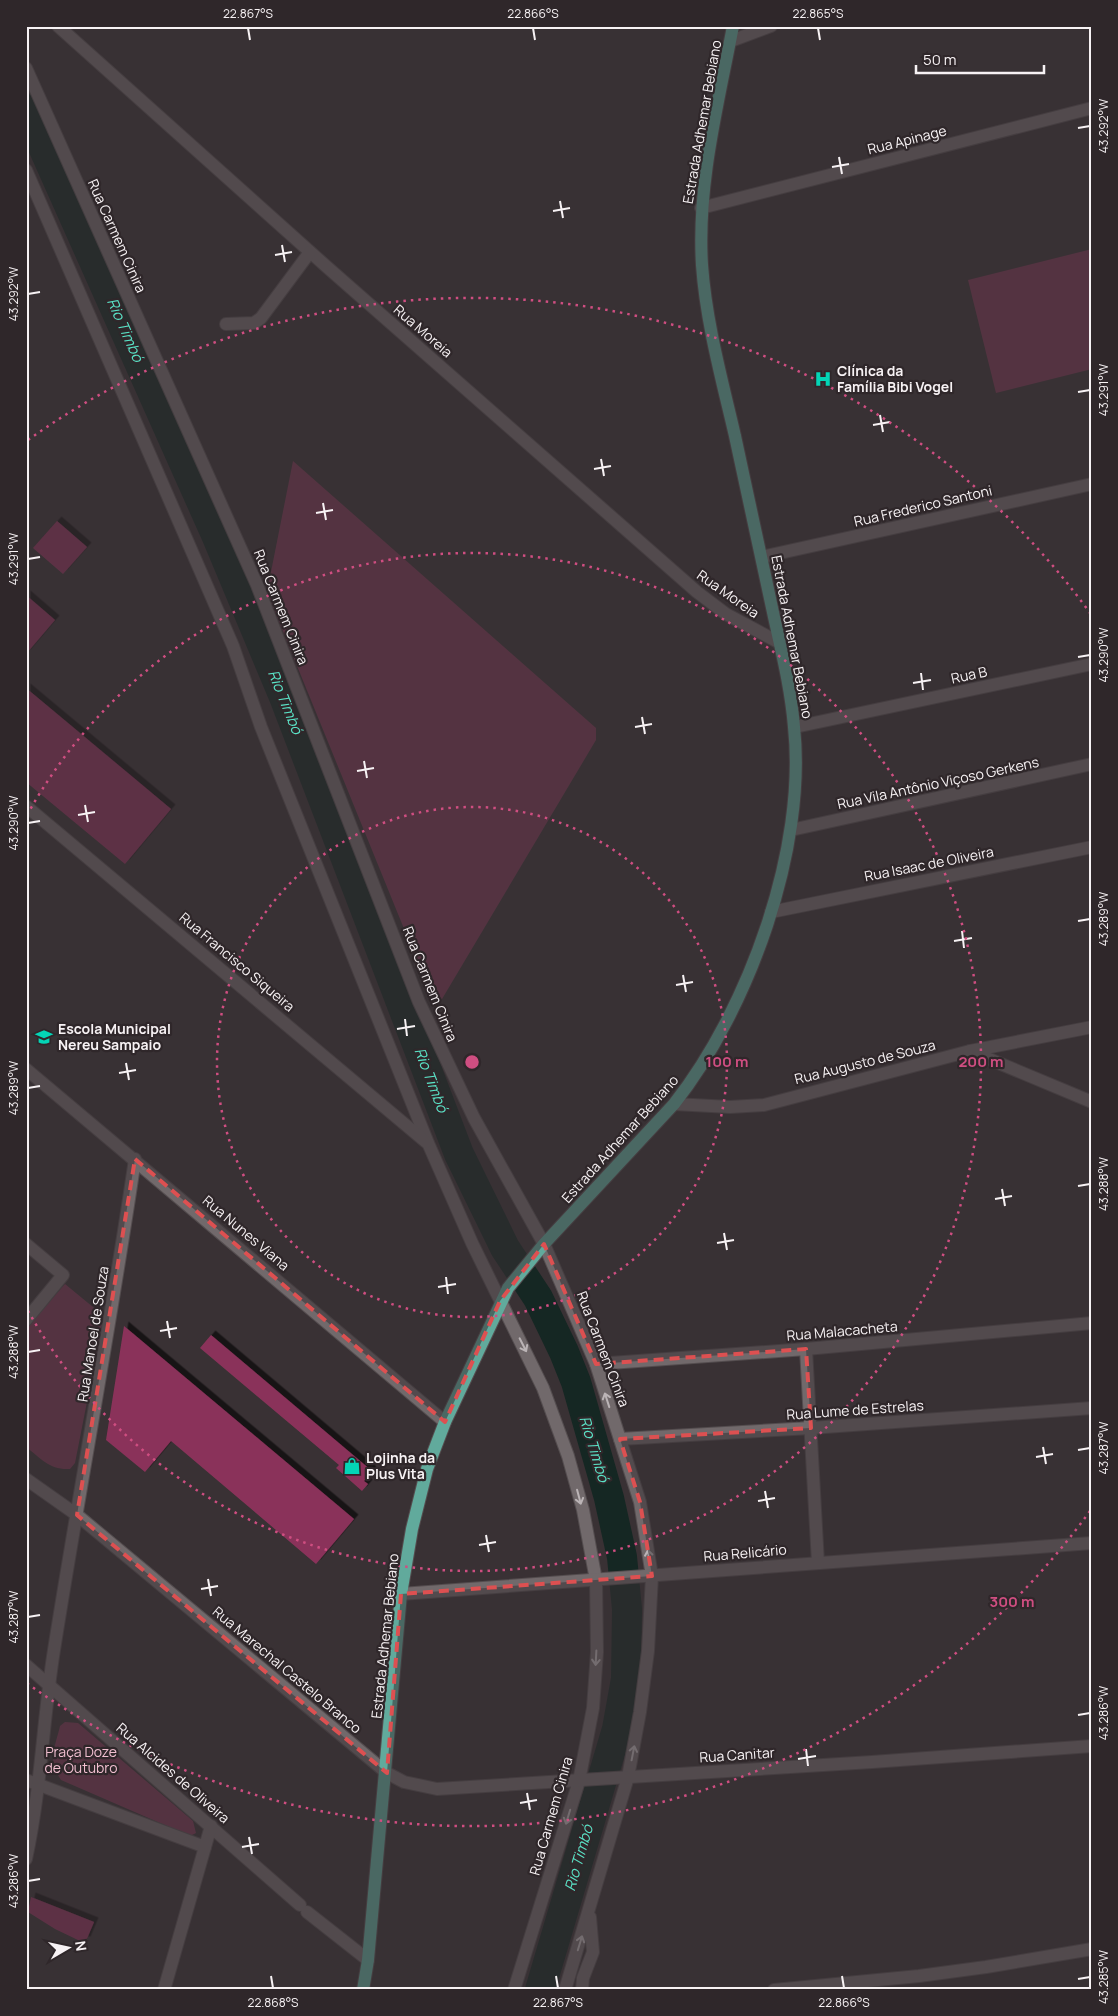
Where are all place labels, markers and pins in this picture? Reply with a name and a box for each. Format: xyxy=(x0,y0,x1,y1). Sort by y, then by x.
place label: Clínica da Família Bibi Vogel xyxy=(837,361,953,396)
hospital icon: Clínica da Família Bibi Vogel xyxy=(813,369,833,389)
place label: Escola Municipal Nereu Sampaio xyxy=(58,1019,171,1054)
school or university icon: Escola Municipal Nereu Sampaio xyxy=(34,1027,54,1047)
centre of rings xyxy=(463,1053,481,1071)
place label: Lojinha da Plus Vita xyxy=(366,1448,435,1483)
shop icon: Lojinha da Plus Vita xyxy=(342,1456,362,1476)

